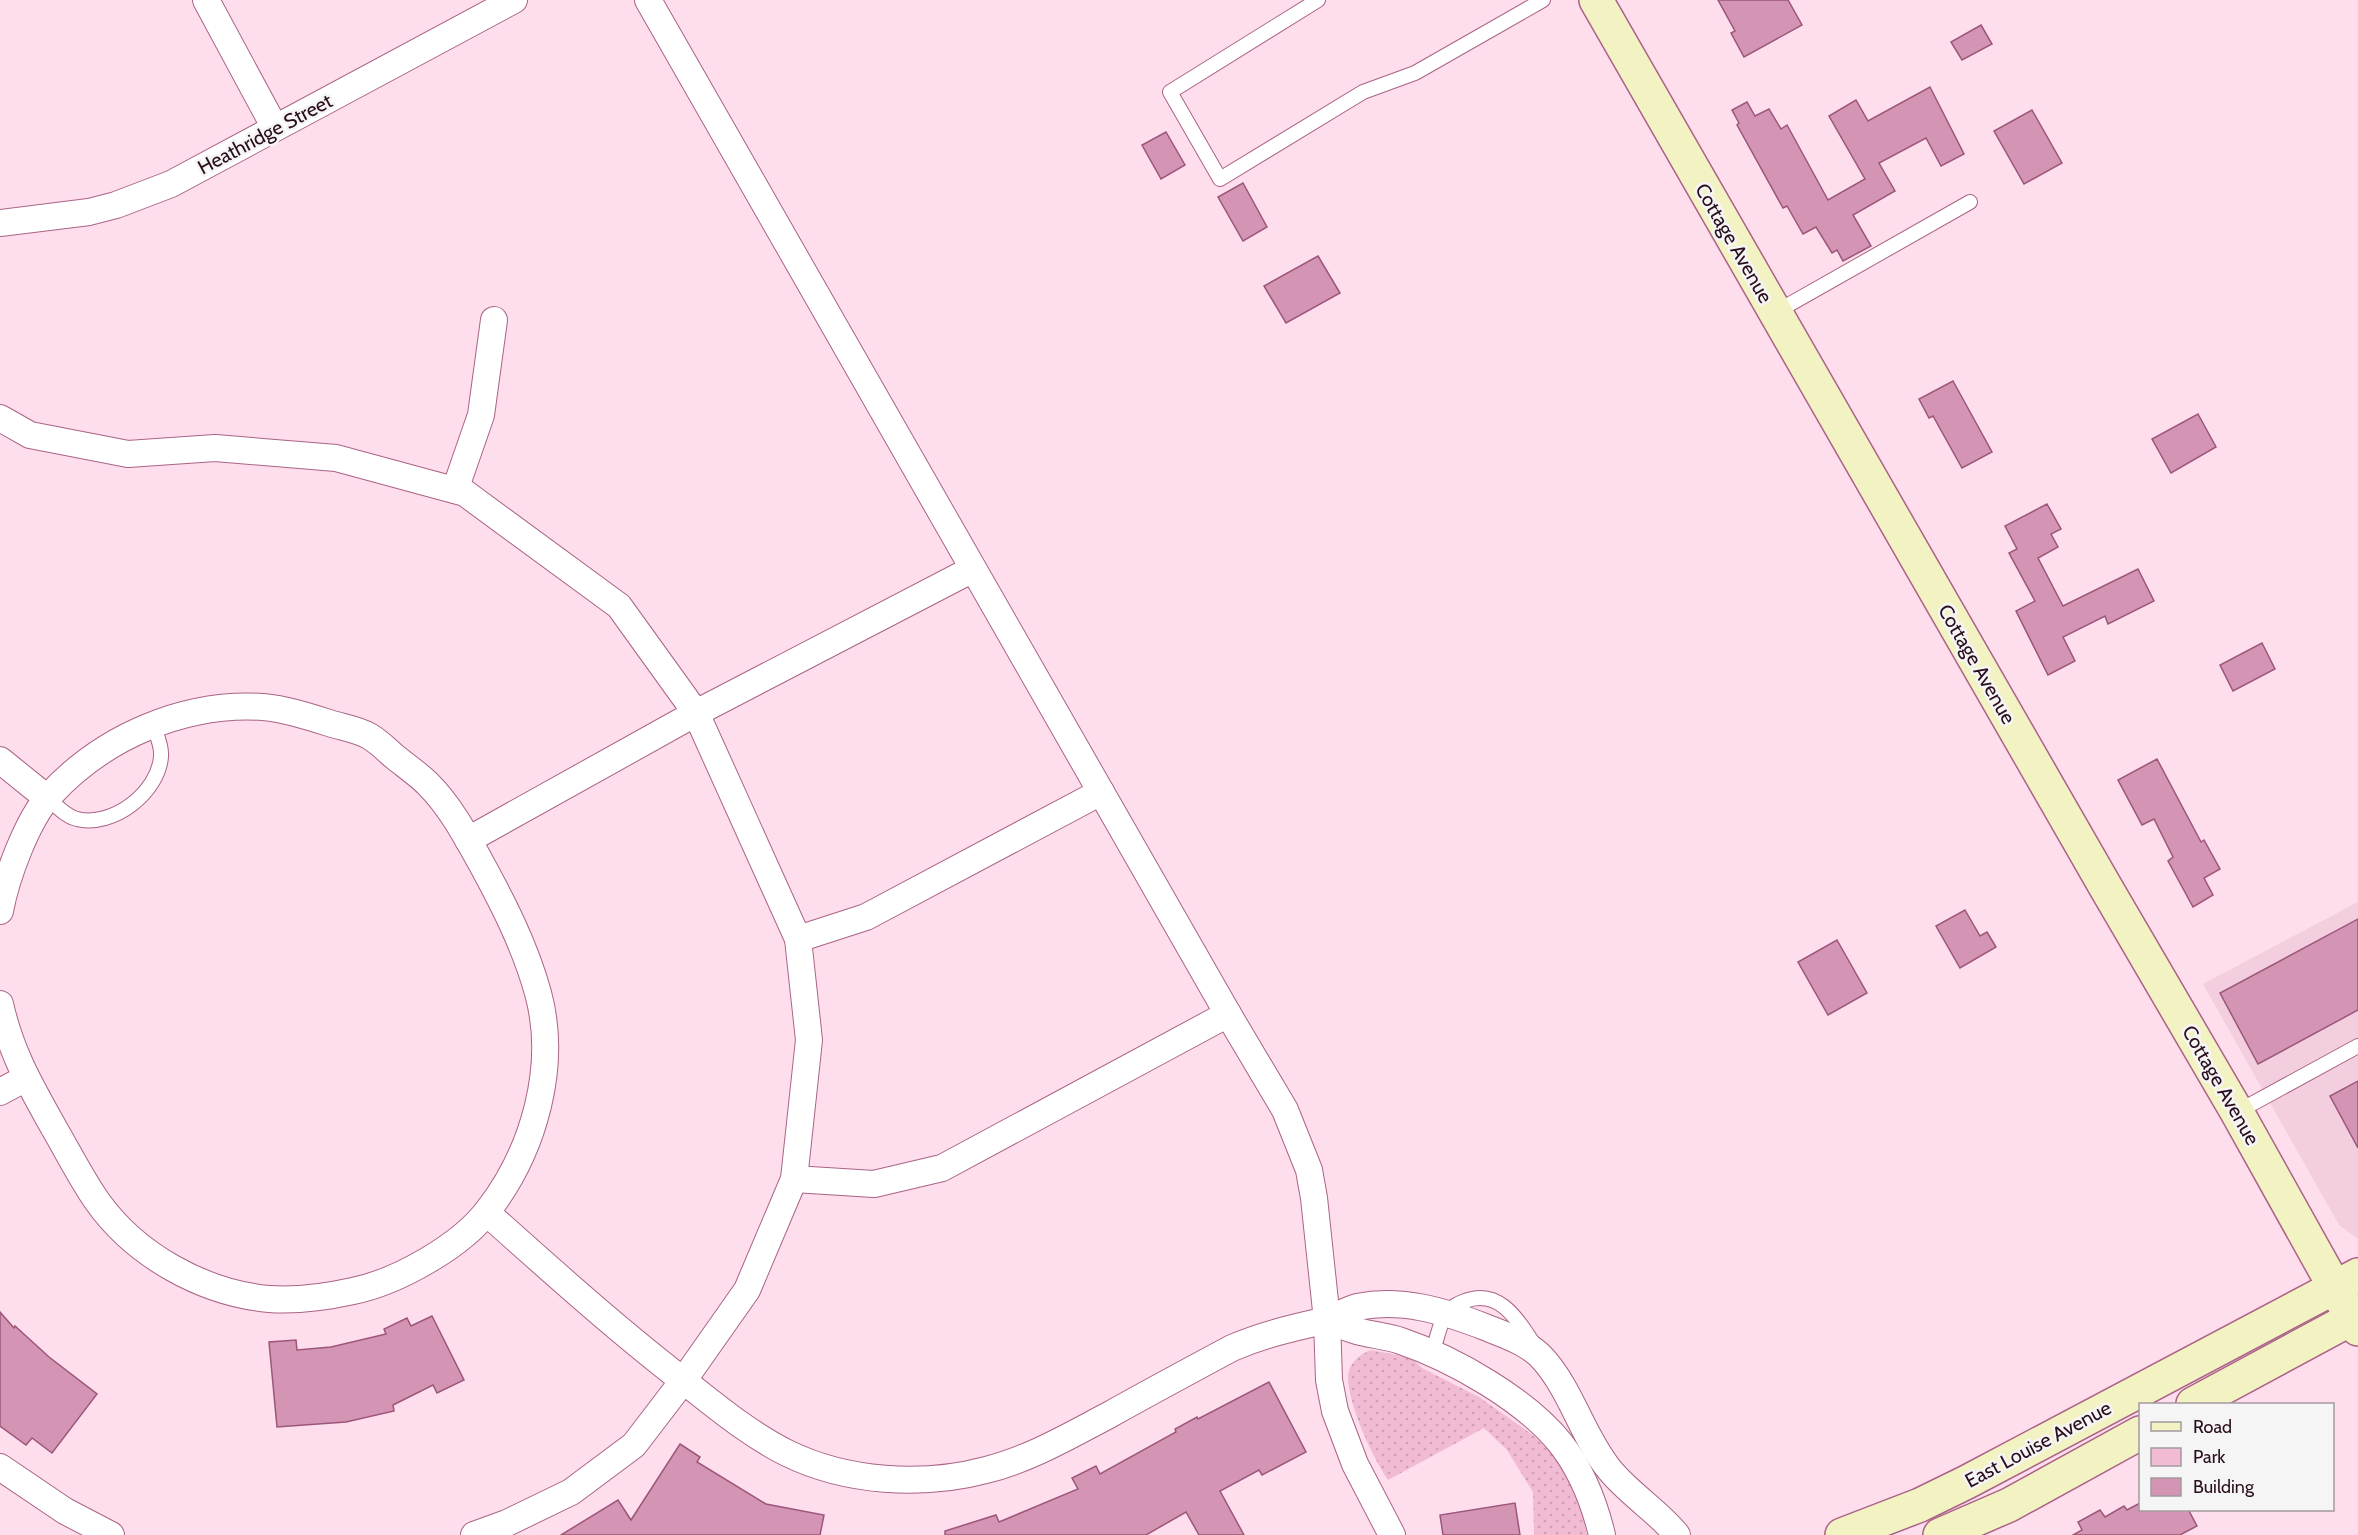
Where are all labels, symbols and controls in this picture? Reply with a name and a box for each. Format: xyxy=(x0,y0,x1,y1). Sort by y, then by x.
street label: Heathridge Street xyxy=(194,88,337,180)
street label: Cottage Avenue xyxy=(1690,179,1778,307)
street label: Cottage Avenue xyxy=(1933,600,2021,728)
street label: Cottage Avenue xyxy=(2177,1021,2265,1149)
street label: East Louise Avenue xyxy=(1961,1395,2115,1493)
legend xyxy=(2139,1403,2334,1511)
text: Road xyxy=(2193,1416,2232,1438)
text: Park xyxy=(2193,1446,2226,1468)
text: Building xyxy=(2193,1476,2255,1498)

